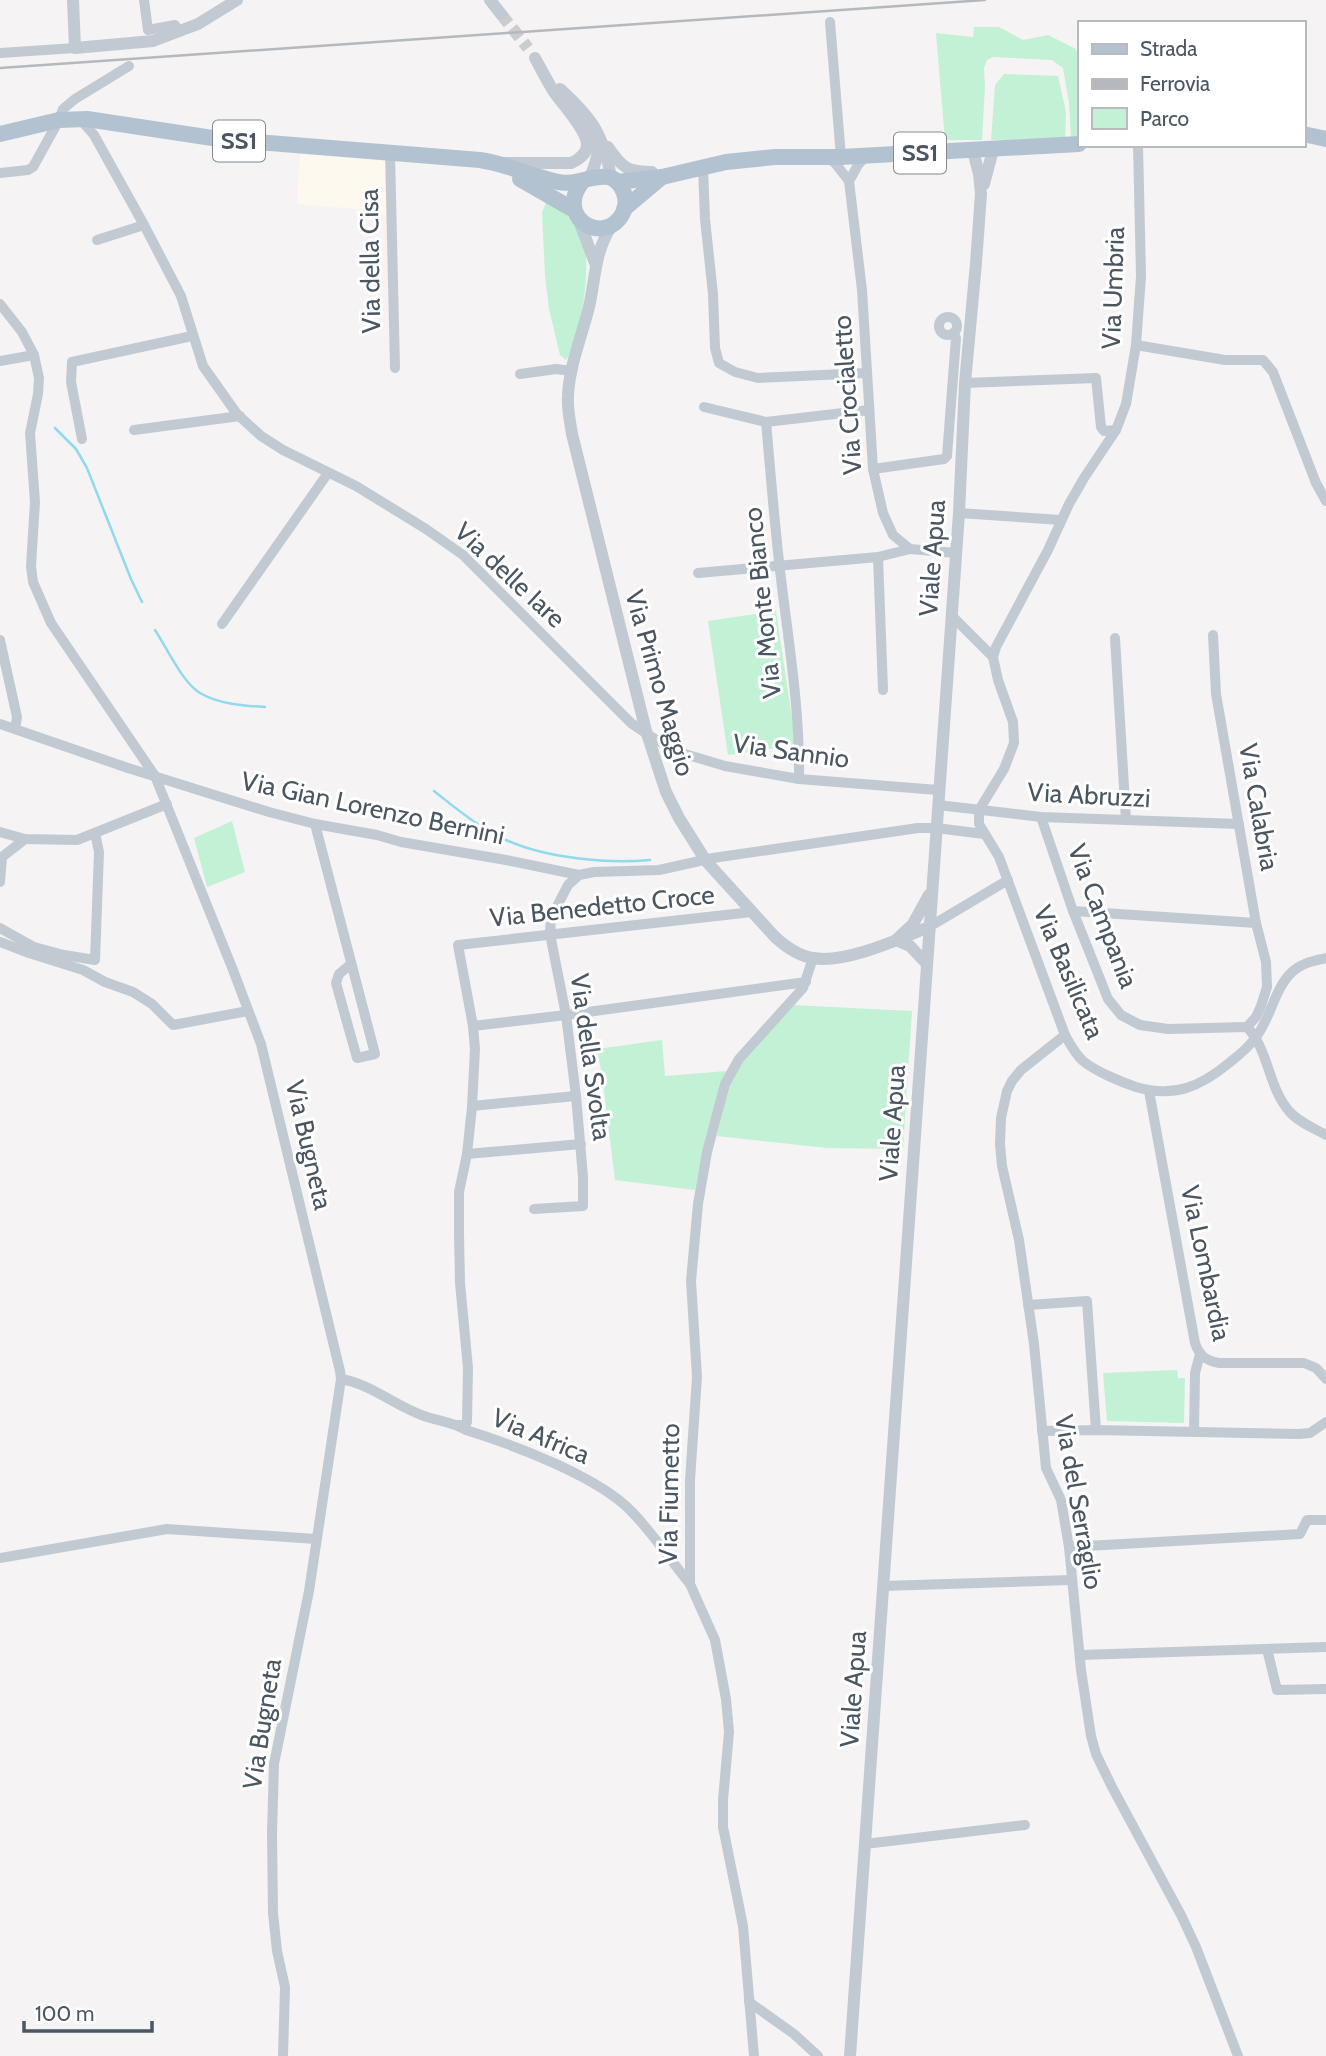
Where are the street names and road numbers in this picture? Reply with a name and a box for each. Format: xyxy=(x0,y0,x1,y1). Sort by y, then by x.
road number: SS1 xyxy=(213,120,265,162)
road number: SS1 xyxy=(894,132,946,174)
street label: Via della Cisa xyxy=(353,188,387,334)
street label: Via Umbria xyxy=(1095,226,1131,350)
street label: Via Crocialetto xyxy=(825,314,869,476)
street label: Viale Apua xyxy=(912,498,952,617)
street label: Via Monte Bianco xyxy=(736,506,788,700)
street label: Via delle Iare xyxy=(448,516,572,634)
street label: Via Primo Maggio xyxy=(618,586,702,780)
street label: Via Sannio xyxy=(731,727,851,775)
street label: Via Calabria xyxy=(1232,741,1286,874)
street label: Via Gian Lorenzo Bernini xyxy=(238,764,508,852)
street label: Via Abruzzi xyxy=(1027,776,1151,814)
street label: Via Campania xyxy=(1061,839,1145,993)
street label: Via Benedetto Croce xyxy=(488,878,716,934)
street label: Via Basilicata xyxy=(1027,900,1112,1044)
street label: Via della Svolta xyxy=(563,972,619,1143)
street label: Viale Apua xyxy=(872,1063,912,1182)
street label: Via Bugneta xyxy=(279,1077,340,1213)
street label: Via Lombardia xyxy=(1174,1182,1238,1344)
street label: Via Africa xyxy=(487,1401,595,1471)
street label: Via del Serraglio xyxy=(1048,1412,1110,1592)
street label: Via Fiumetto xyxy=(652,1423,686,1565)
street label: Viale Apua xyxy=(833,1629,873,1748)
street label: Via Bugneta xyxy=(236,1656,288,1792)

